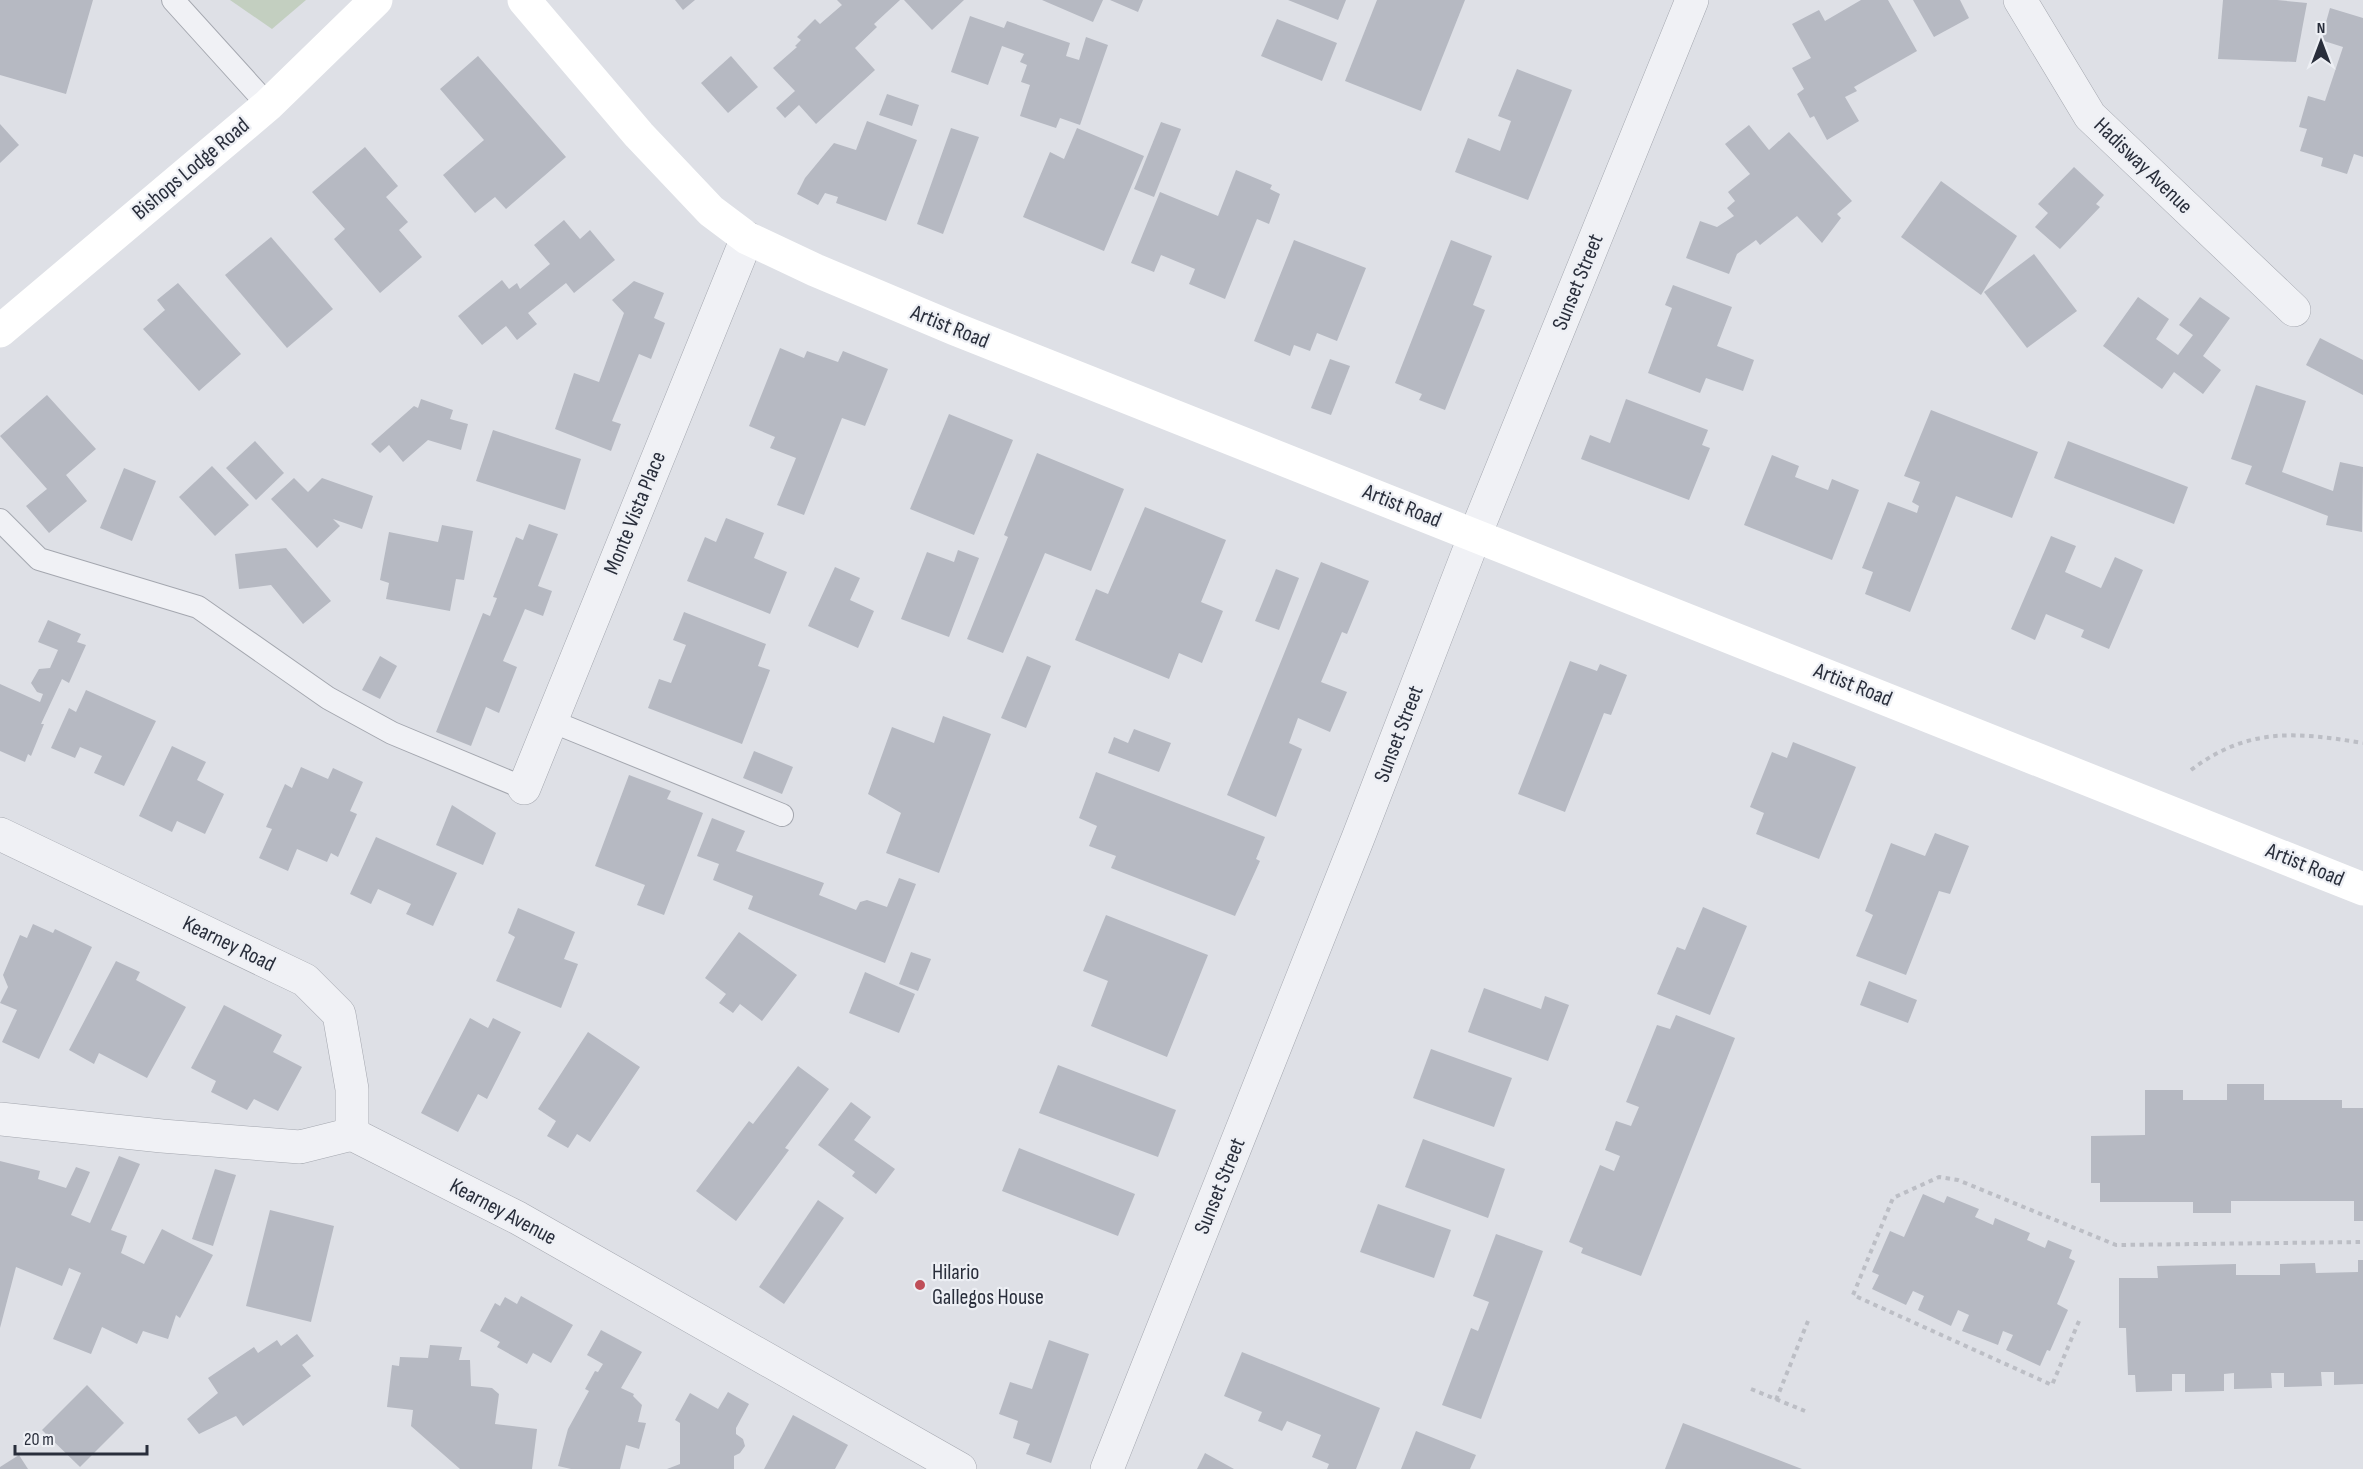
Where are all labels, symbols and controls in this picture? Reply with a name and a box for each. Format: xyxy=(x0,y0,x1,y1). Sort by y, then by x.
north arrow xyxy=(2291,12,2351,72)
text: N xyxy=(2317,19,2325,38)
street label: Bishops Lodge Road xyxy=(127,112,255,226)
street label: Hadisway Avenue xyxy=(2088,112,2198,220)
street label: Sunset Street xyxy=(1547,230,1610,334)
street label: Artist Road xyxy=(906,299,993,355)
street label: Monte Vista Place xyxy=(598,447,672,579)
street label: Artist Road xyxy=(1358,478,1445,534)
street label: Artist Road xyxy=(1809,657,1896,713)
street label: Sunset Street xyxy=(1368,682,1430,786)
street label: Artist Road xyxy=(2261,837,2348,893)
street label: Kearney Road xyxy=(178,910,280,978)
street label: Sunset Street xyxy=(1189,1134,1252,1238)
street label: Kearney Avenue xyxy=(445,1173,561,1251)
place label: Hilario Gallegos House xyxy=(932,1259,1044,1311)
marker: Hilario Gallegos House xyxy=(913,1278,927,1292)
scale bar xyxy=(15,1418,147,1456)
text: 20 m xyxy=(24,1429,54,1450)

